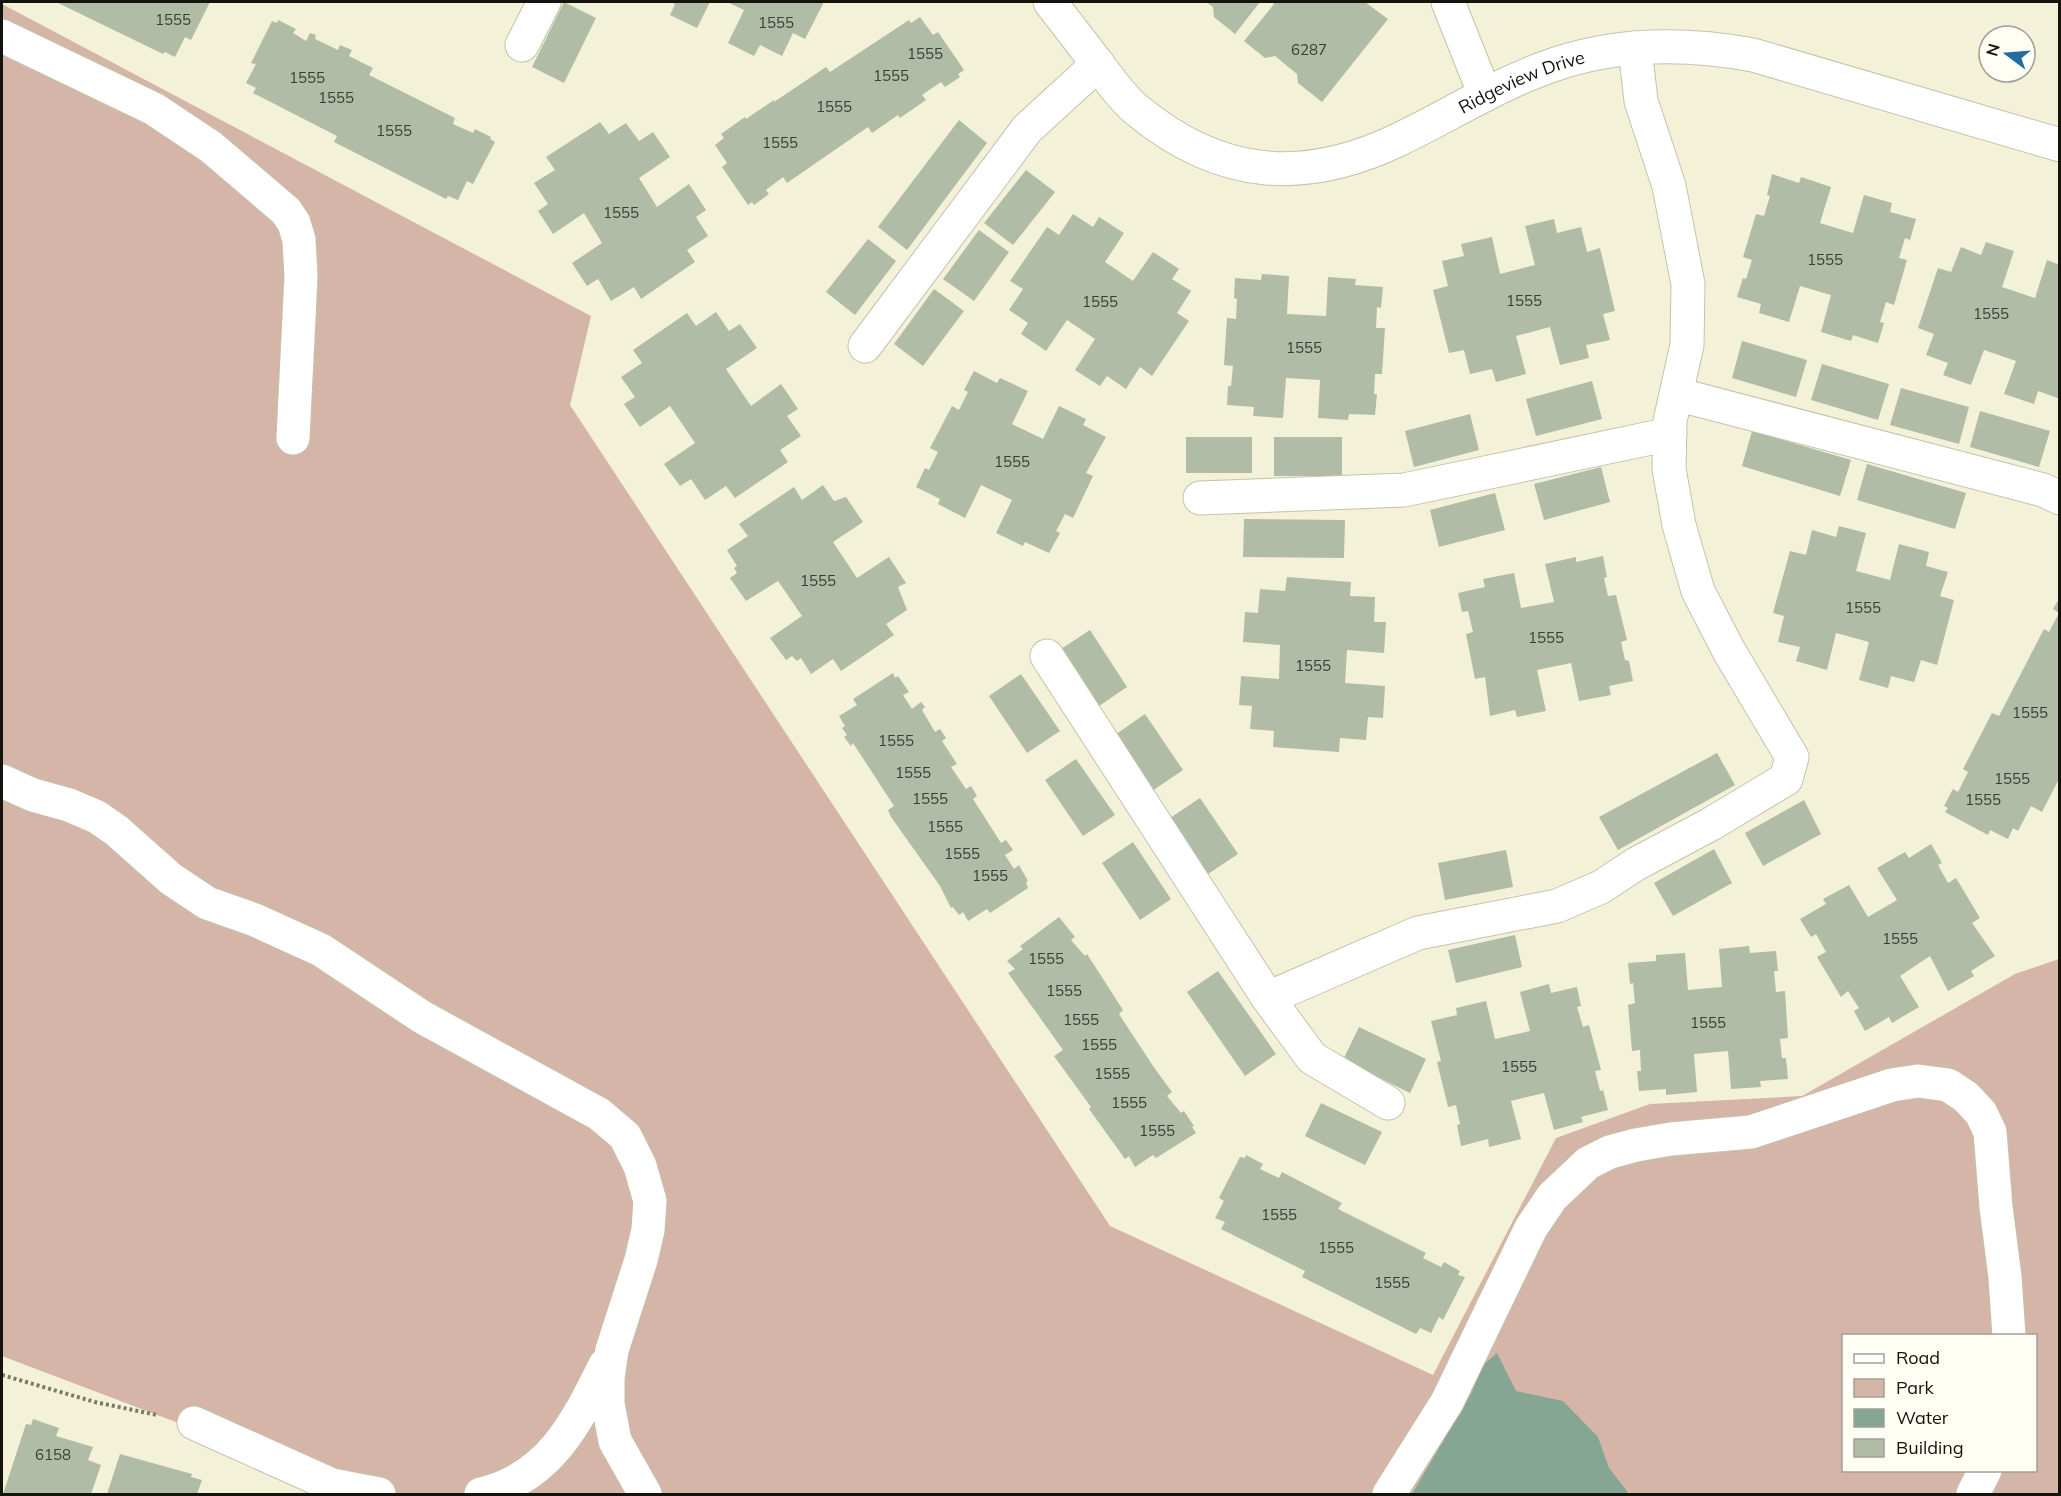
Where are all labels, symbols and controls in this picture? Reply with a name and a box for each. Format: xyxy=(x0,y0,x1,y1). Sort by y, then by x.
house number: 1555 xyxy=(155,10,191,29)
house number: 1555 xyxy=(758,13,794,32)
north arrow xyxy=(1977,24,2037,84)
house number: 6287 xyxy=(1291,40,1327,59)
text: N xyxy=(1981,41,2004,58)
house number: 1555 xyxy=(907,44,943,63)
street label: Ridgeview Drive xyxy=(1454,45,1587,118)
house number: 1555 xyxy=(873,66,909,85)
house number: 1555 xyxy=(289,68,325,87)
house number: 1555 xyxy=(318,88,354,107)
house number: 1555 xyxy=(816,97,852,116)
house number: 1555 xyxy=(376,121,412,140)
house number: 1555 xyxy=(762,133,798,152)
house number: 1555 xyxy=(603,203,639,222)
house number: 1555 xyxy=(1807,250,1843,269)
house number: 1555 xyxy=(1506,291,1542,310)
house number: 1555 xyxy=(1082,292,1118,311)
house number: 1555 xyxy=(1973,304,2009,323)
house number: 1555 xyxy=(1286,338,1322,357)
house number: 1555 xyxy=(994,452,1030,471)
house number: 1555 xyxy=(800,571,836,590)
house number: 1555 xyxy=(1845,598,1881,617)
house number: 1555 xyxy=(1528,628,1564,647)
house number: 1555 xyxy=(1295,656,1331,675)
house number: 1555 xyxy=(2012,703,2048,722)
house number: 1555 xyxy=(878,731,914,750)
house number: 1555 xyxy=(895,763,931,782)
house number: 1555 xyxy=(1994,769,2030,788)
house number: 1555 xyxy=(912,789,948,808)
house number: 1555 xyxy=(1965,790,2001,809)
house number: 1555 xyxy=(927,817,963,836)
house number: 1555 xyxy=(944,844,980,863)
house number: 1555 xyxy=(972,866,1008,885)
house number: 1555 xyxy=(1882,929,1918,948)
house number: 1555 xyxy=(1028,949,1064,968)
house number: 1555 xyxy=(1046,981,1082,1000)
house number: 1555 xyxy=(1063,1010,1099,1029)
house number: 1555 xyxy=(1690,1013,1726,1032)
house number: 1555 xyxy=(1081,1035,1117,1054)
house number: 1555 xyxy=(1501,1057,1537,1076)
house number: 1555 xyxy=(1094,1064,1130,1083)
house number: 1555 xyxy=(1111,1093,1147,1112)
house number: 1555 xyxy=(1139,1121,1175,1140)
house number: 1555 xyxy=(1261,1205,1297,1224)
house number: 1555 xyxy=(1318,1238,1354,1257)
house number: 1555 xyxy=(1374,1273,1410,1292)
legend xyxy=(1842,1334,2037,1472)
text: Road xyxy=(1896,1346,1940,1369)
text: Park xyxy=(1896,1376,1935,1399)
text: Water xyxy=(1896,1406,1949,1429)
text: Building xyxy=(1896,1436,1964,1459)
house number: 6158 xyxy=(35,1445,71,1464)

